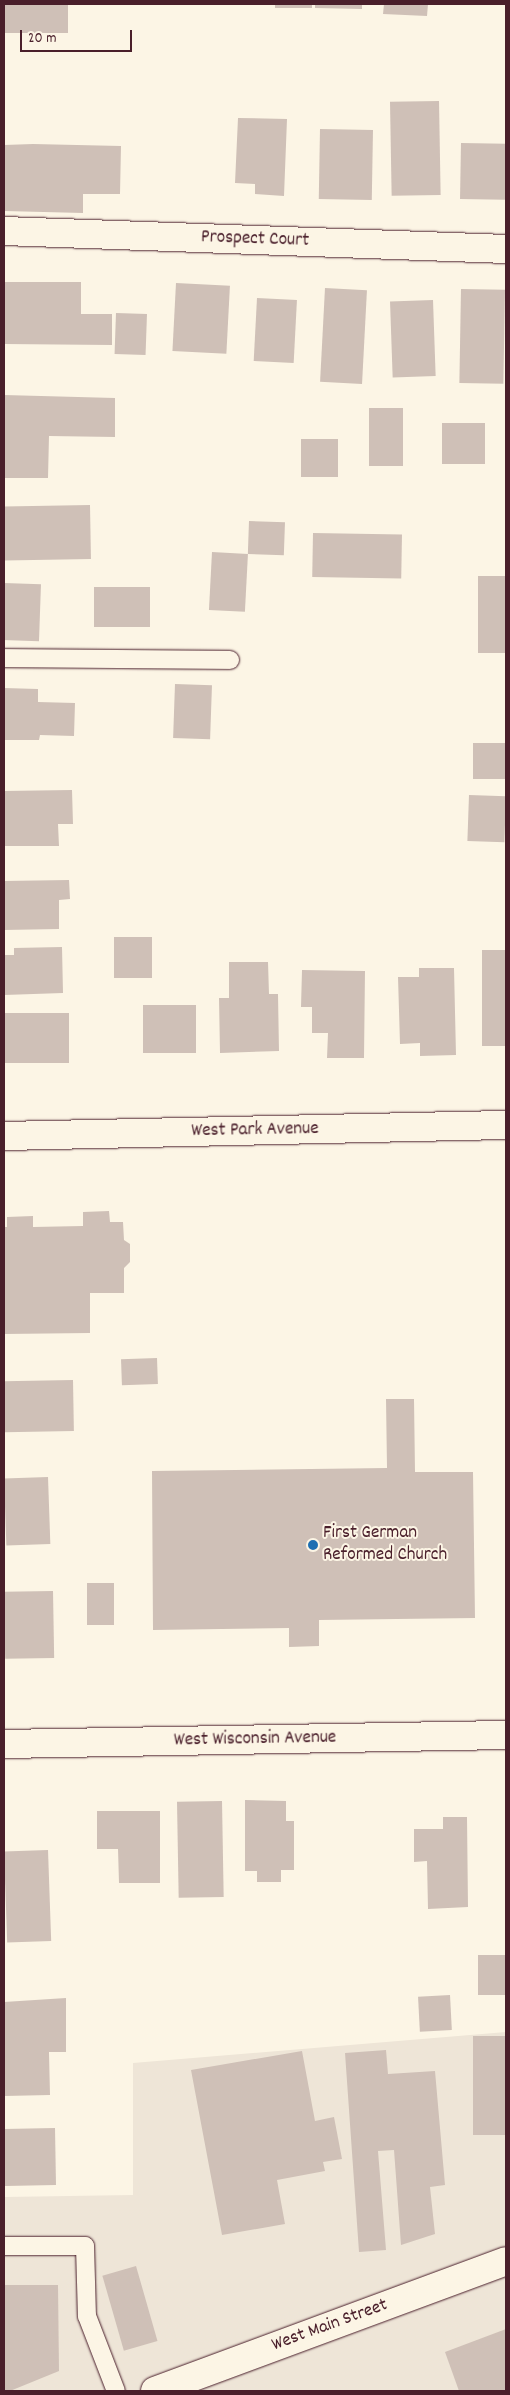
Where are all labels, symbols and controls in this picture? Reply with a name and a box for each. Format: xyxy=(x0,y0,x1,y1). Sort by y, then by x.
scale bar xyxy=(22,20,135,52)
text: 20 m xyxy=(28,28,56,50)
street label: Prospect Court xyxy=(200,227,310,253)
street label: West Park Avenue xyxy=(191,1118,319,1144)
place label: First German Reformed Church xyxy=(323,1523,447,1567)
marker: First German Reformed Church xyxy=(307,1539,319,1551)
street label: West Wisconsin Avenue xyxy=(174,1727,336,1753)
street label: West Main Street xyxy=(269,2295,391,2357)

